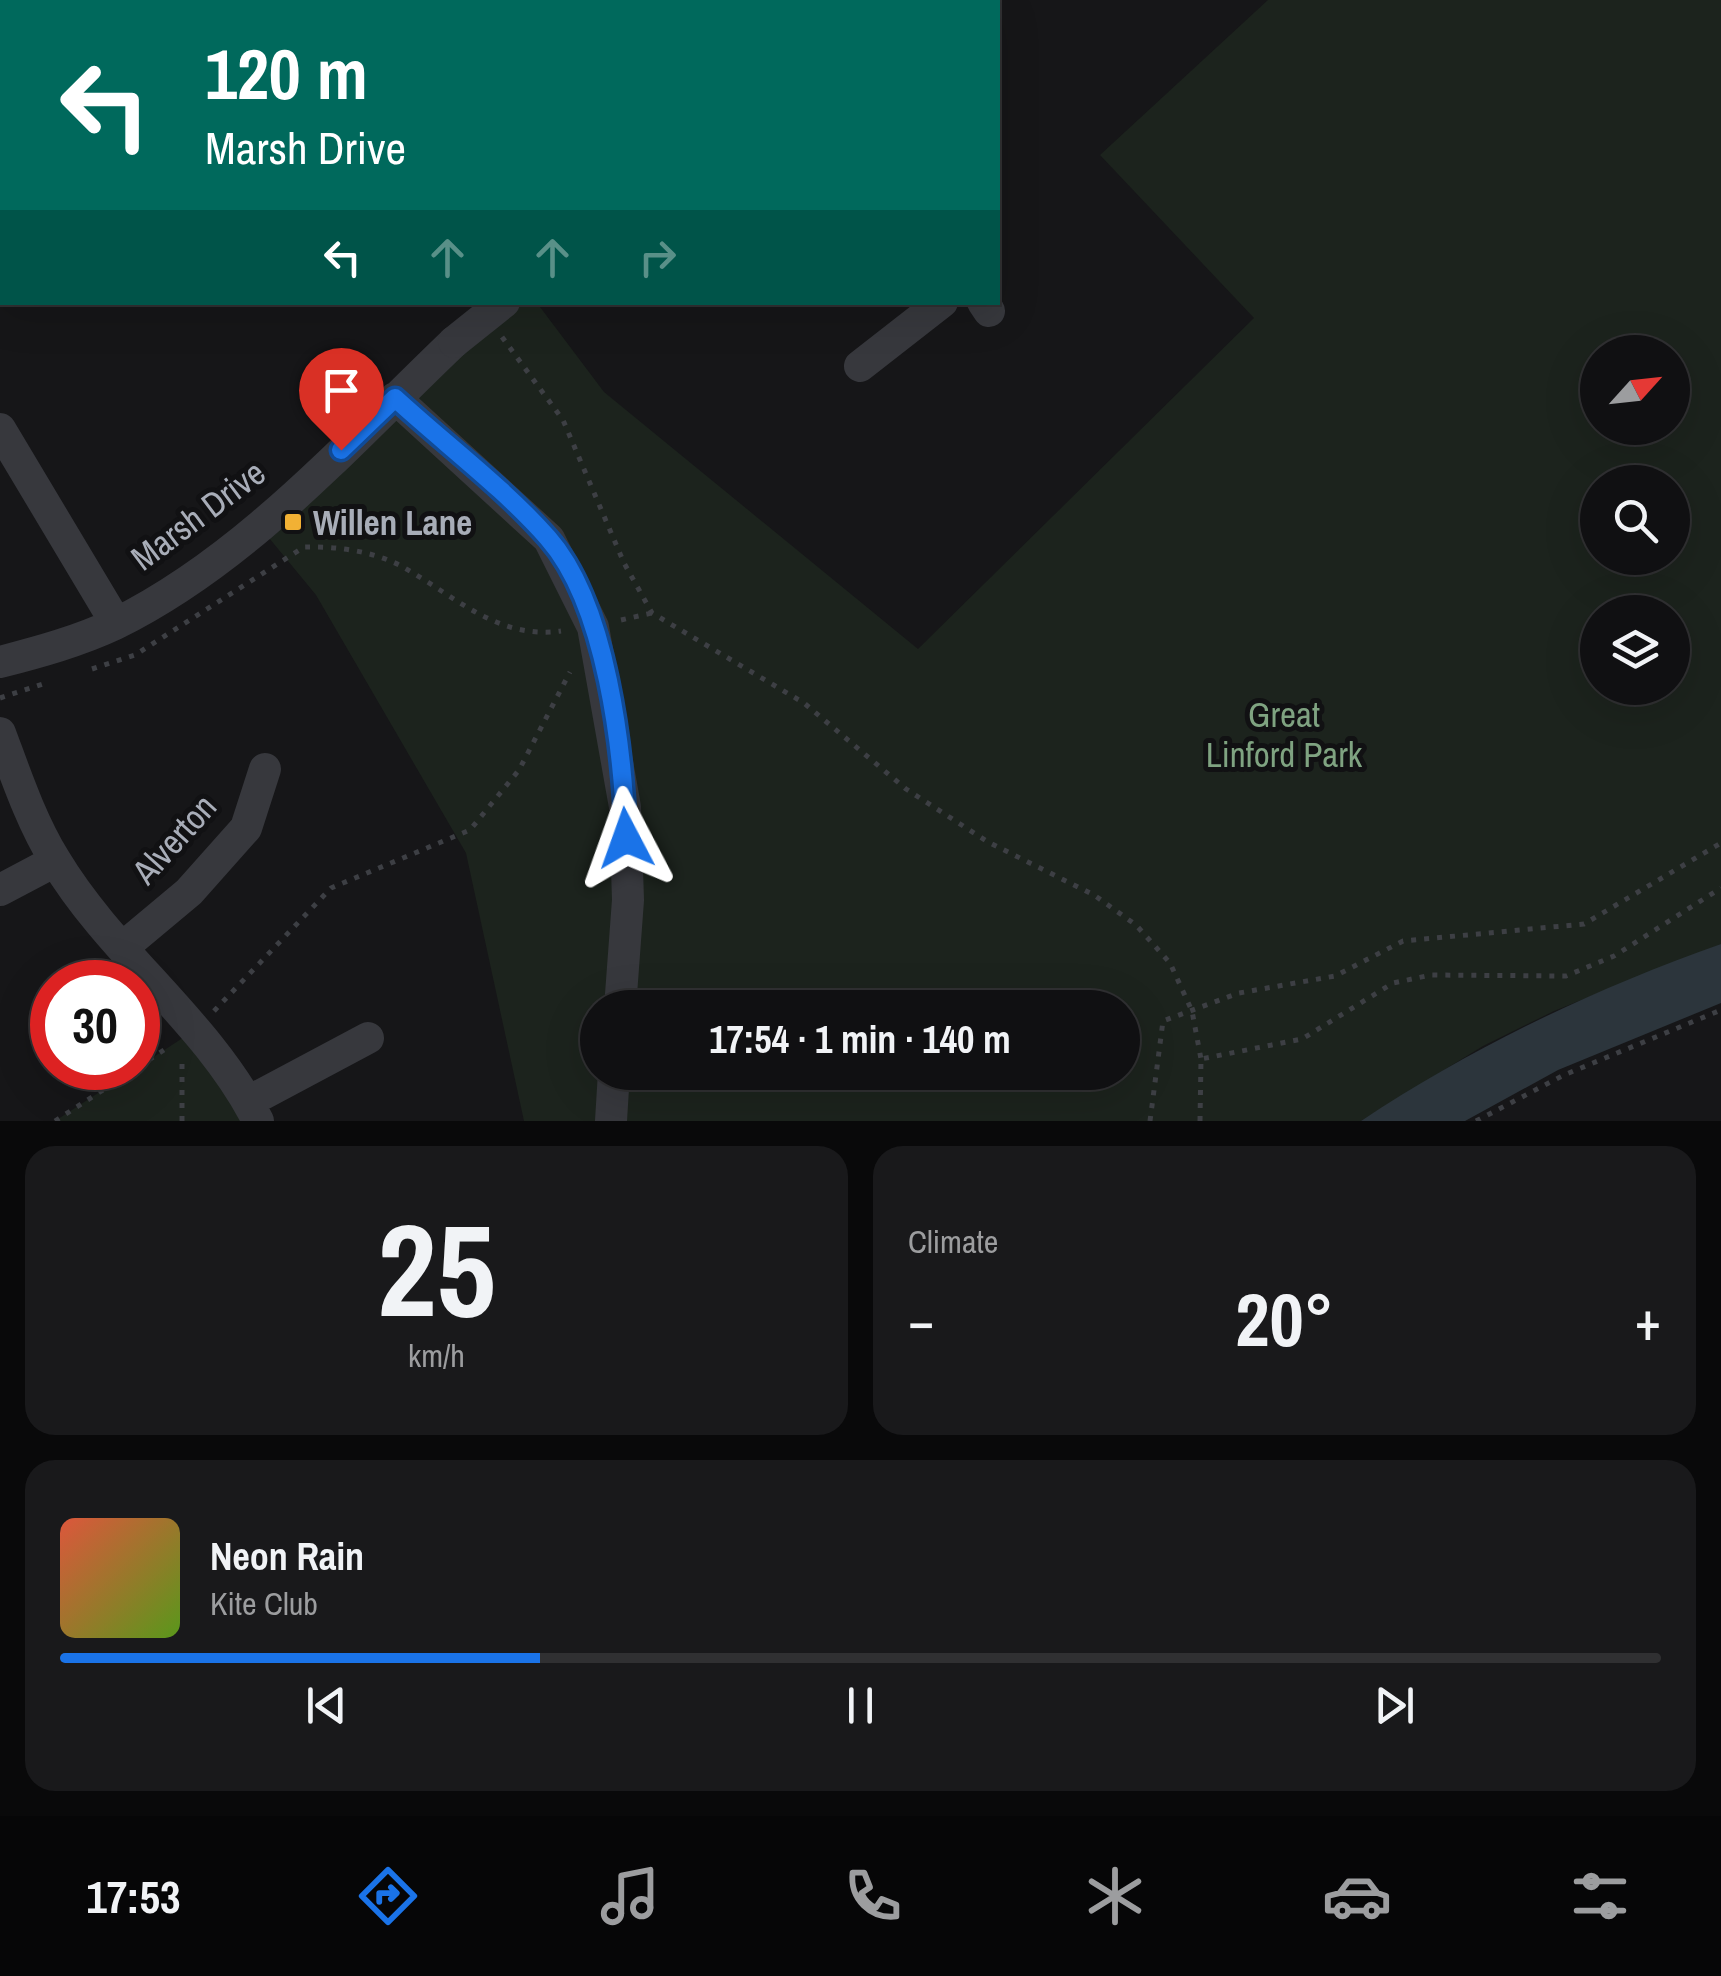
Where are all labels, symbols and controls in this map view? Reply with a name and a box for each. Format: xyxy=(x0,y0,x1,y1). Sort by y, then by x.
text: 120 m xyxy=(205,27,368,121)
icon: left xyxy=(40,40,170,170)
text: Marsh Drive xyxy=(205,117,406,178)
icon: left xyxy=(315,230,370,285)
icon: ahead xyxy=(420,230,475,285)
icon: ahead xyxy=(525,230,580,285)
icon: right xyxy=(630,230,685,285)
north arrow xyxy=(1580,335,1690,445)
map controls xyxy=(1580,335,1690,705)
pin xyxy=(299,348,384,451)
icon: arrive xyxy=(314,363,369,418)
street label: Marsh Drive xyxy=(121,449,275,581)
button: search xyxy=(1580,465,1690,575)
place label: Willen Lane xyxy=(313,499,472,546)
marker: Willen Lane xyxy=(282,511,304,533)
button: layers xyxy=(1580,595,1690,705)
park label: Great Linford Park xyxy=(1206,691,1363,778)
street label: Alverton xyxy=(121,784,227,895)
position arrow xyxy=(574,786,678,890)
speed limit sign: 30 xyxy=(30,960,160,1090)
text: 17:54 · 1 min · 140 m xyxy=(709,1014,1011,1065)
text: 25 xyxy=(377,1181,496,1357)
text: Climate xyxy=(908,1220,998,1263)
text: 20° xyxy=(1235,1268,1334,1369)
text: − xyxy=(908,1283,934,1357)
text: + xyxy=(1635,1283,1661,1357)
text: km/h xyxy=(408,1334,465,1377)
text: Neon Rain xyxy=(210,1531,364,1582)
text: Kite Club xyxy=(210,1582,318,1625)
icon: previous xyxy=(299,1678,354,1733)
icon: pause xyxy=(833,1678,888,1733)
icon: next xyxy=(1367,1678,1422,1733)
icon: directions xyxy=(353,1861,423,1931)
icon: music xyxy=(595,1861,665,1931)
icon: phone xyxy=(838,1861,908,1931)
icon: climate xyxy=(1080,1861,1150,1931)
icon: car xyxy=(1322,1861,1392,1931)
icon: filters xyxy=(1565,1861,1635,1931)
text: 17:53 xyxy=(86,1866,181,1927)

